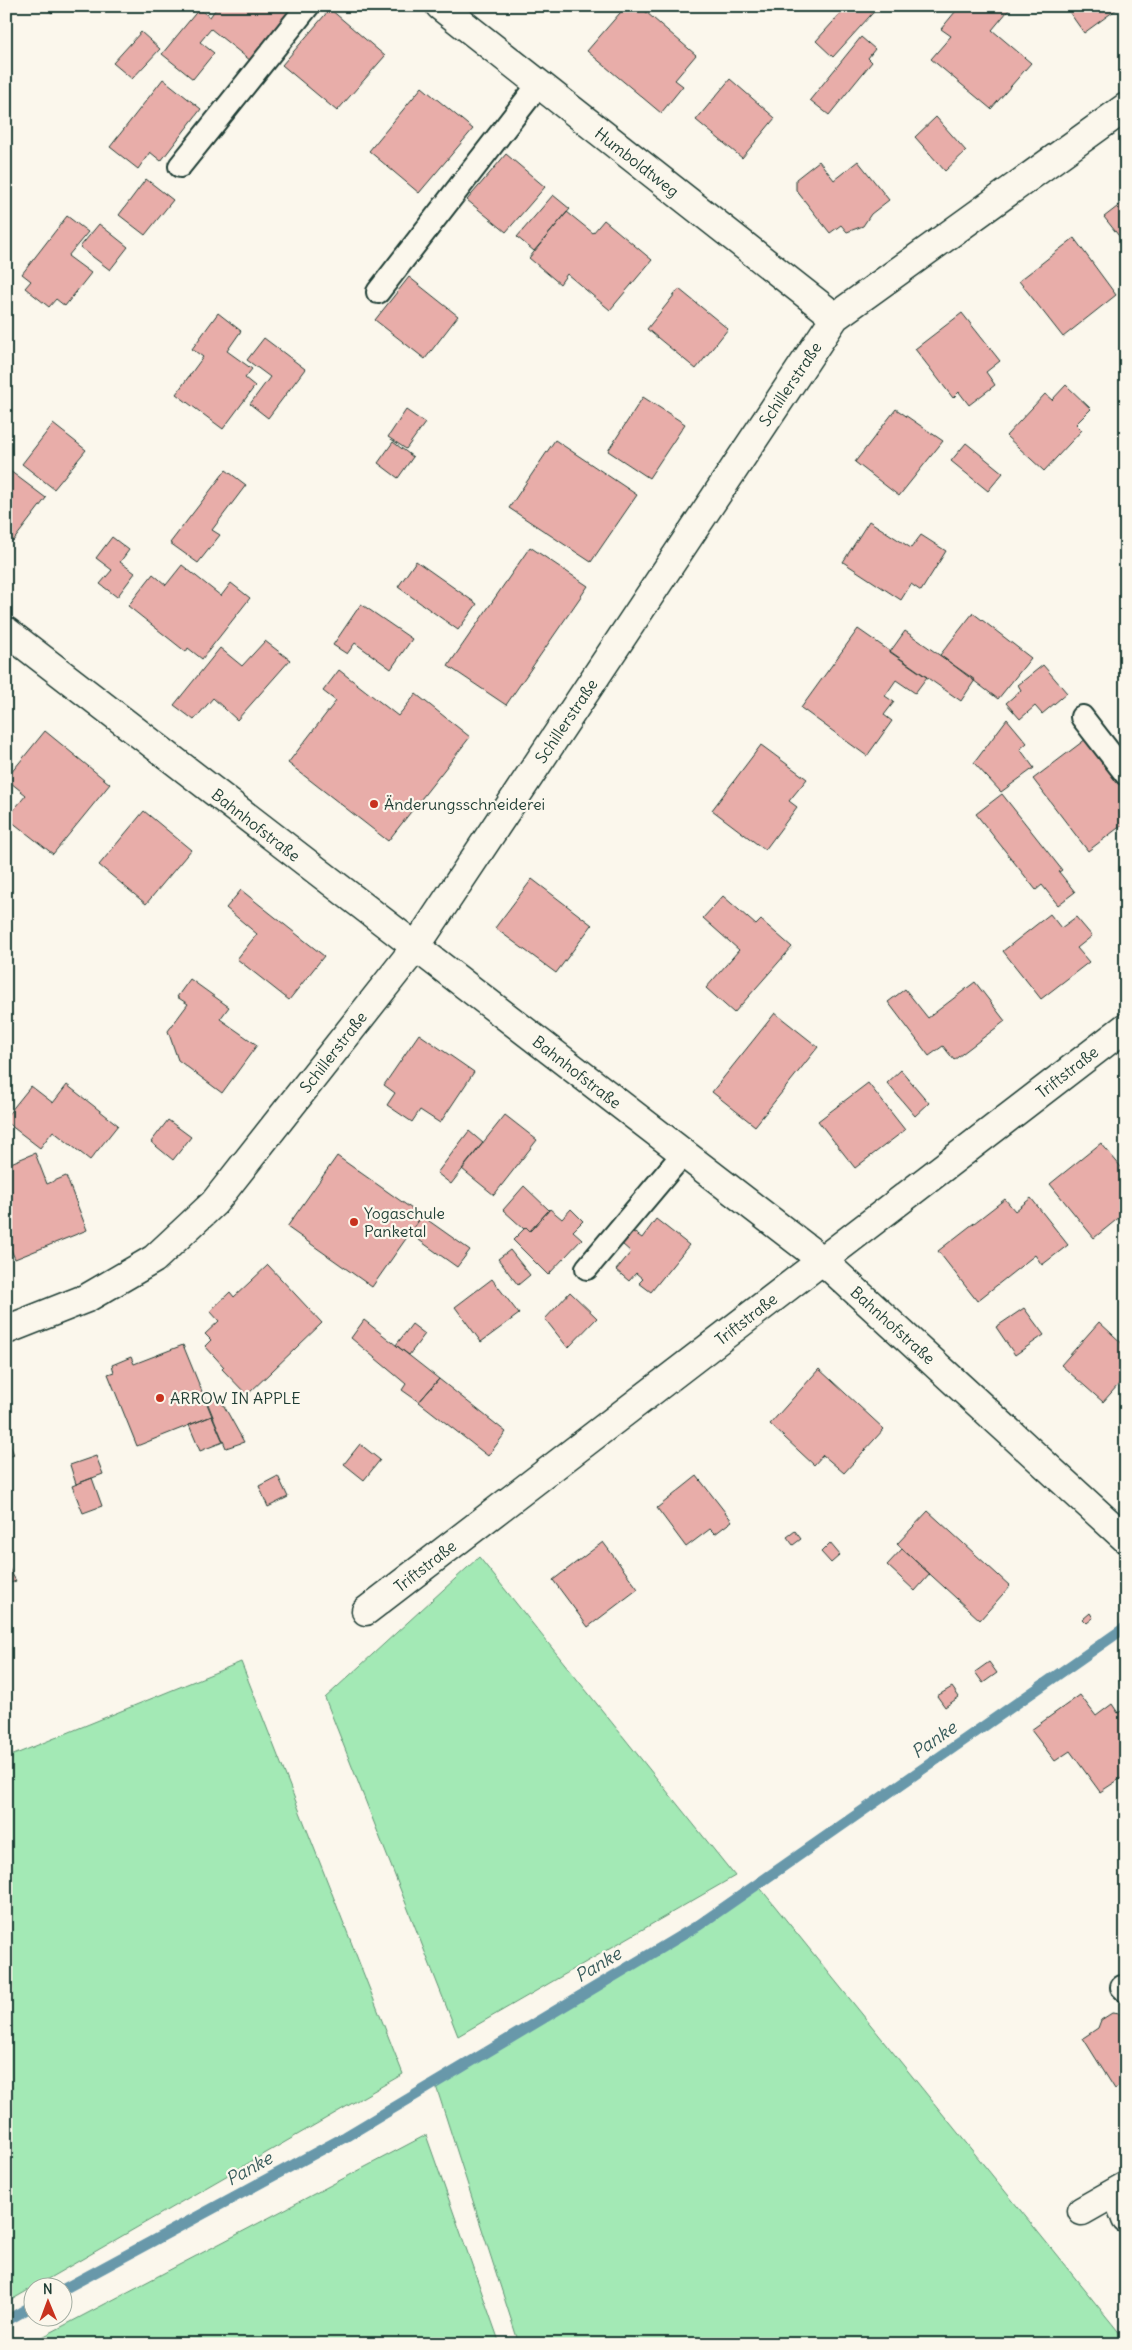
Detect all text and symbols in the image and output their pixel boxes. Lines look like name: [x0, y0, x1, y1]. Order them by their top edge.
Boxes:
street label: Humboldtweg: [591, 123, 683, 201]
street label: Schillerstraße: [754, 338, 826, 430]
street label: Schillerstraße: [530, 675, 602, 767]
street label: Bahnhofstraße: [208, 784, 304, 866]
place label: Änderungsschneiderei: [384, 794, 545, 814]
marker: Änderungsschneiderei: [368, 798, 380, 810]
street label: Schillerstraße: [295, 1007, 371, 1097]
street label: Bahnhofstraße: [529, 1031, 625, 1113]
street label: Triftstraße: [1032, 1041, 1102, 1103]
place label: Yogaschule Panketal: [364, 1203, 445, 1241]
marker: Yogaschule Panketal: [348, 1216, 360, 1228]
street label: Bahnhofstraße: [847, 1282, 939, 1368]
street label: Triftstraße: [711, 1288, 781, 1350]
place label: ARROW IN APPLE: [170, 1388, 301, 1408]
marker: ARROW IN APPLE: [154, 1392, 166, 1404]
street label: Triftstraße: [390, 1535, 460, 1597]
water label: Panke: [907, 1715, 962, 1763]
water label: Panke: [570, 1941, 626, 1987]
water label: Panke: [221, 2146, 277, 2191]
north arrow: [22, 2278, 72, 2328]
text: N: [43, 2280, 53, 2298]

